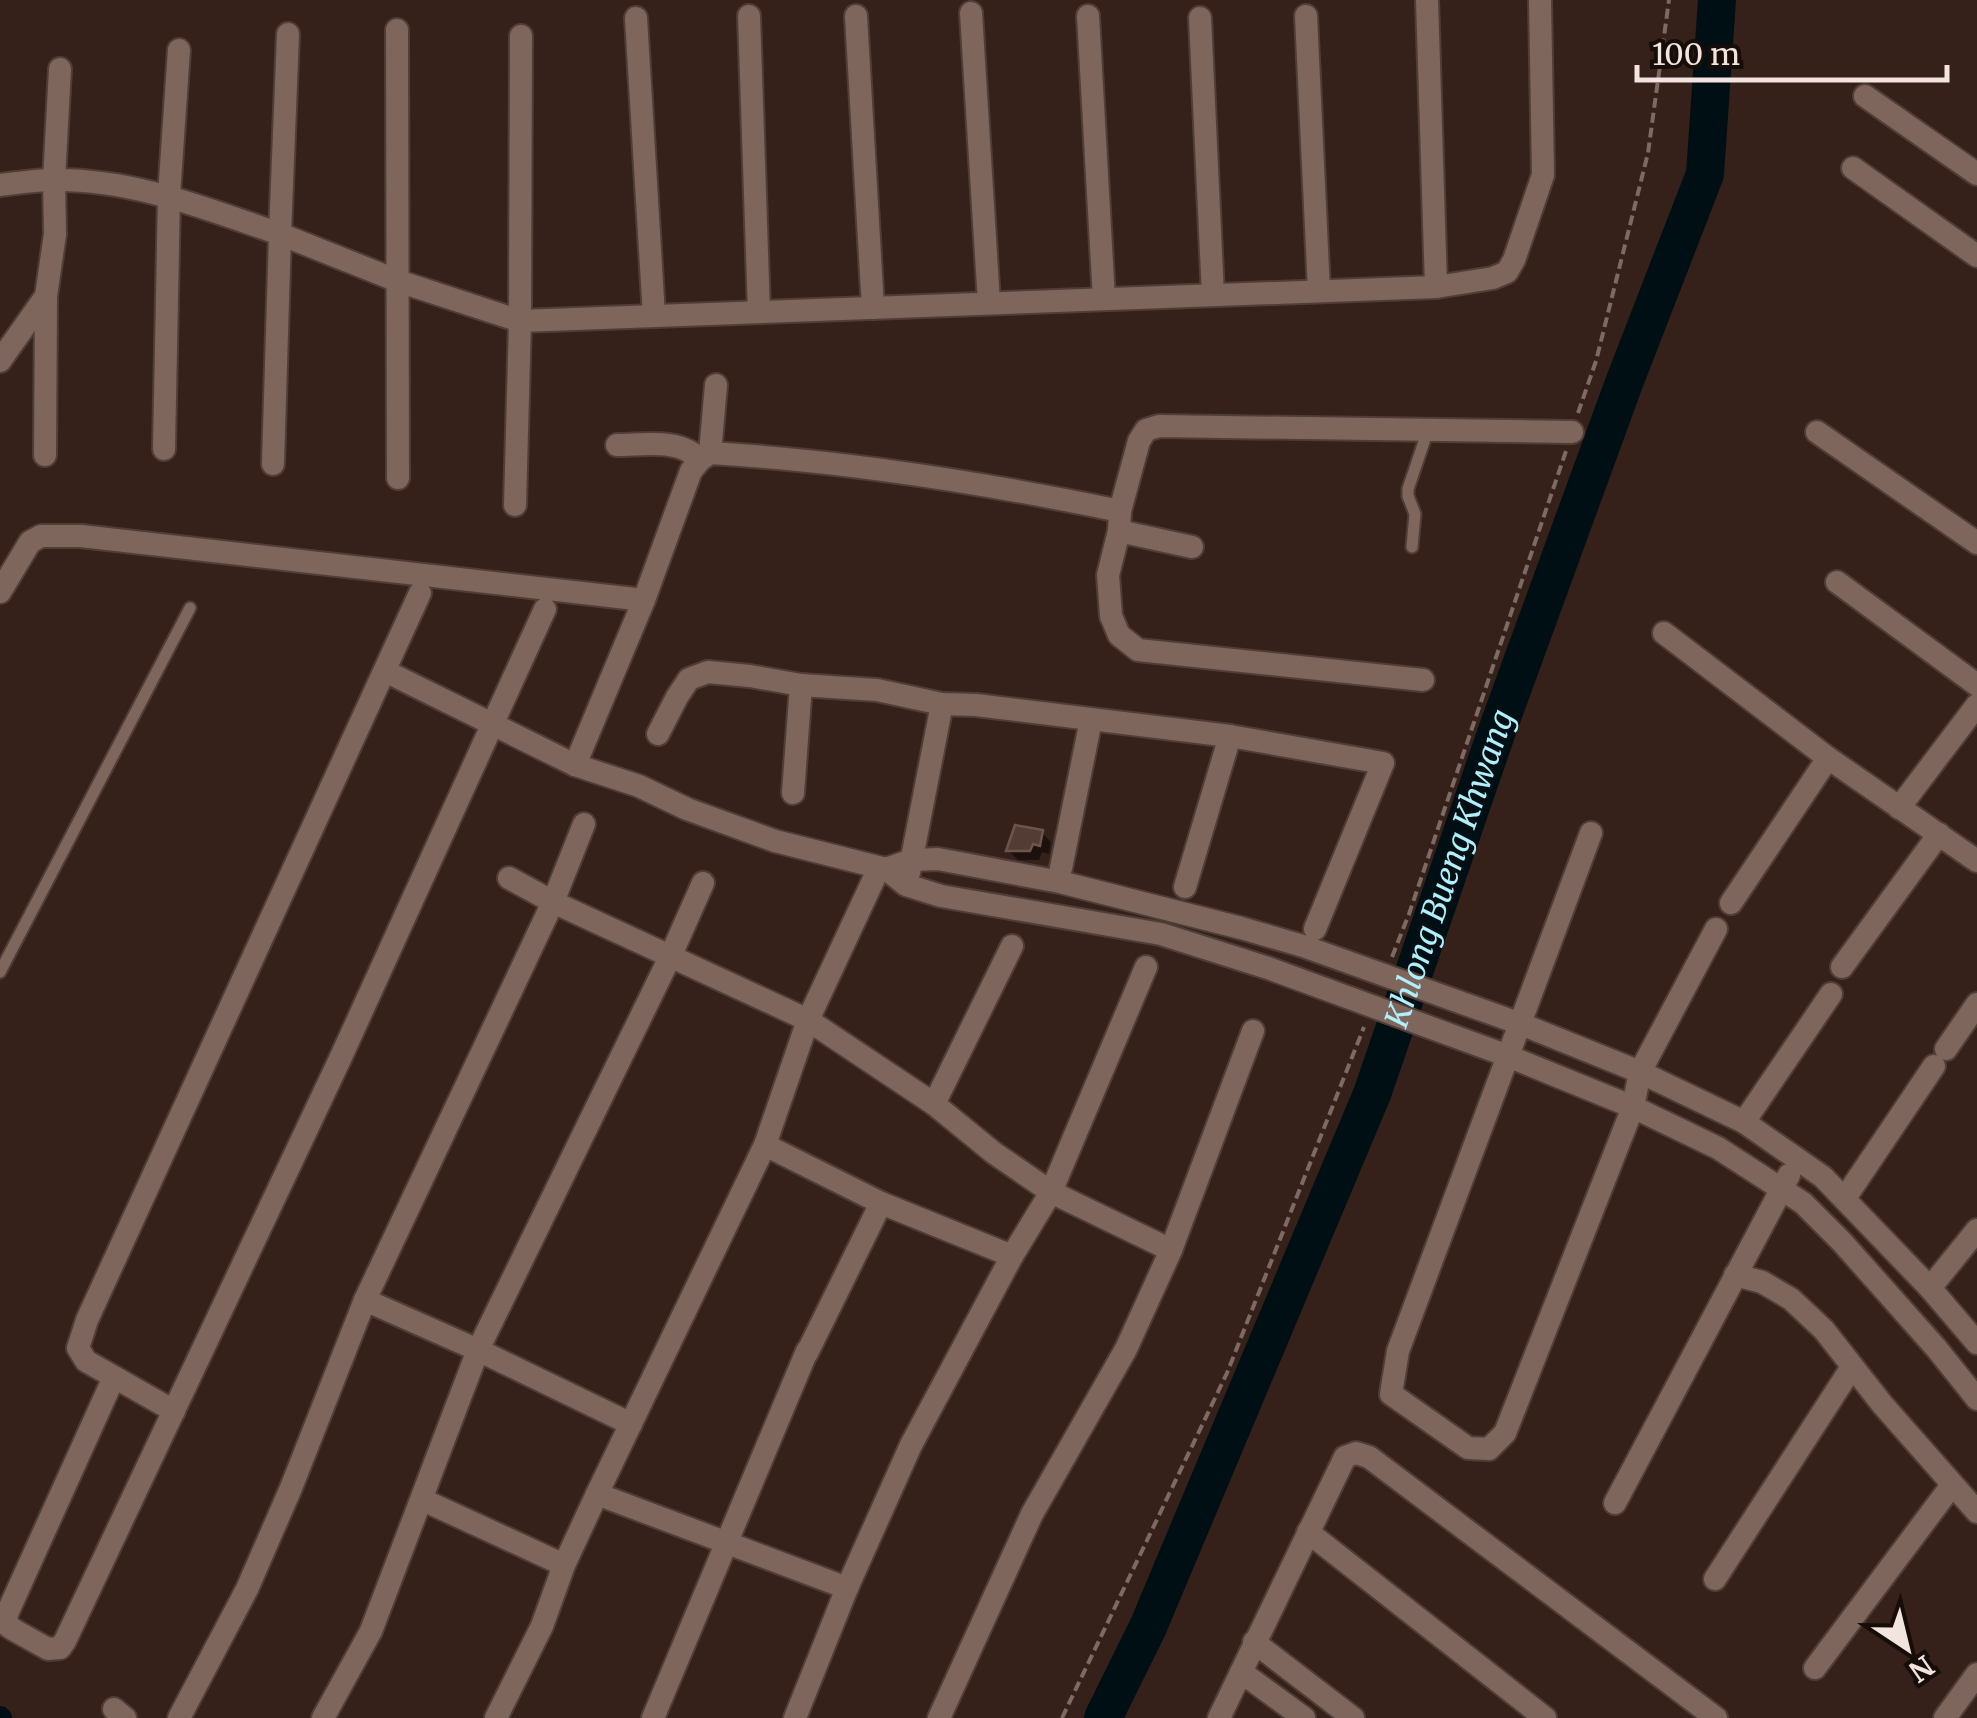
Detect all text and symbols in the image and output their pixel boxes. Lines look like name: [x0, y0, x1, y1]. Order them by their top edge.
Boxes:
scale bar: [1637, 20, 1947, 82]
text: 100 m: [1652, 35, 1740, 73]
water label: Khlong Bueng Khwang: [1376, 704, 1523, 1034]
north arrow: [1857, 1598, 1957, 1698]
text: N: [1902, 1647, 1941, 1690]

